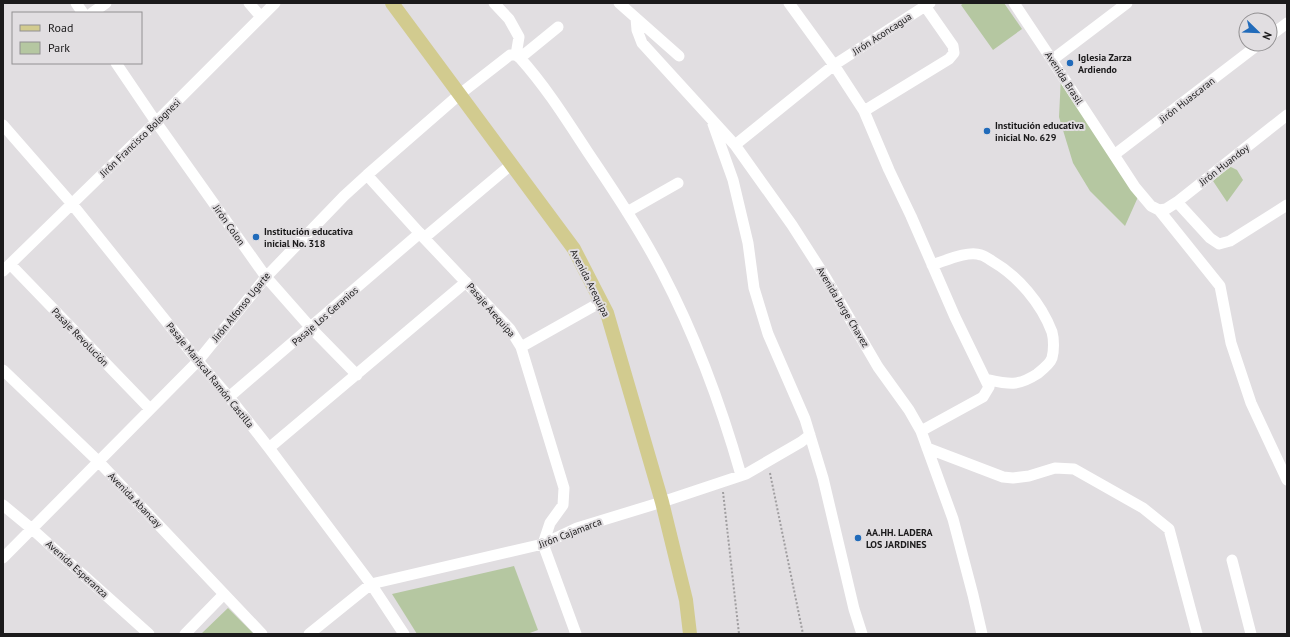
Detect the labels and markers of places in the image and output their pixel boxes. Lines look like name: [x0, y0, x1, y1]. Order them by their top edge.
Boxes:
place label: Iglesia Zarza Ardiendo: [1078, 51, 1132, 76]
marker: Iglesia Zarza Ardiendo: [1065, 58, 1075, 68]
place label: Institución educativa inicial No. 629: [995, 119, 1084, 144]
marker: Institución educativa inicial No. 629: [982, 126, 992, 136]
place label: Institución educativa inicial No. 318: [264, 225, 353, 250]
marker: Institución educativa inicial No. 318: [251, 232, 261, 242]
place label: AA.HH. LADERA LOS JARDINES: [866, 526, 934, 551]
marker: AA.HH. LADERA LOS JARDINES: [853, 533, 863, 543]

